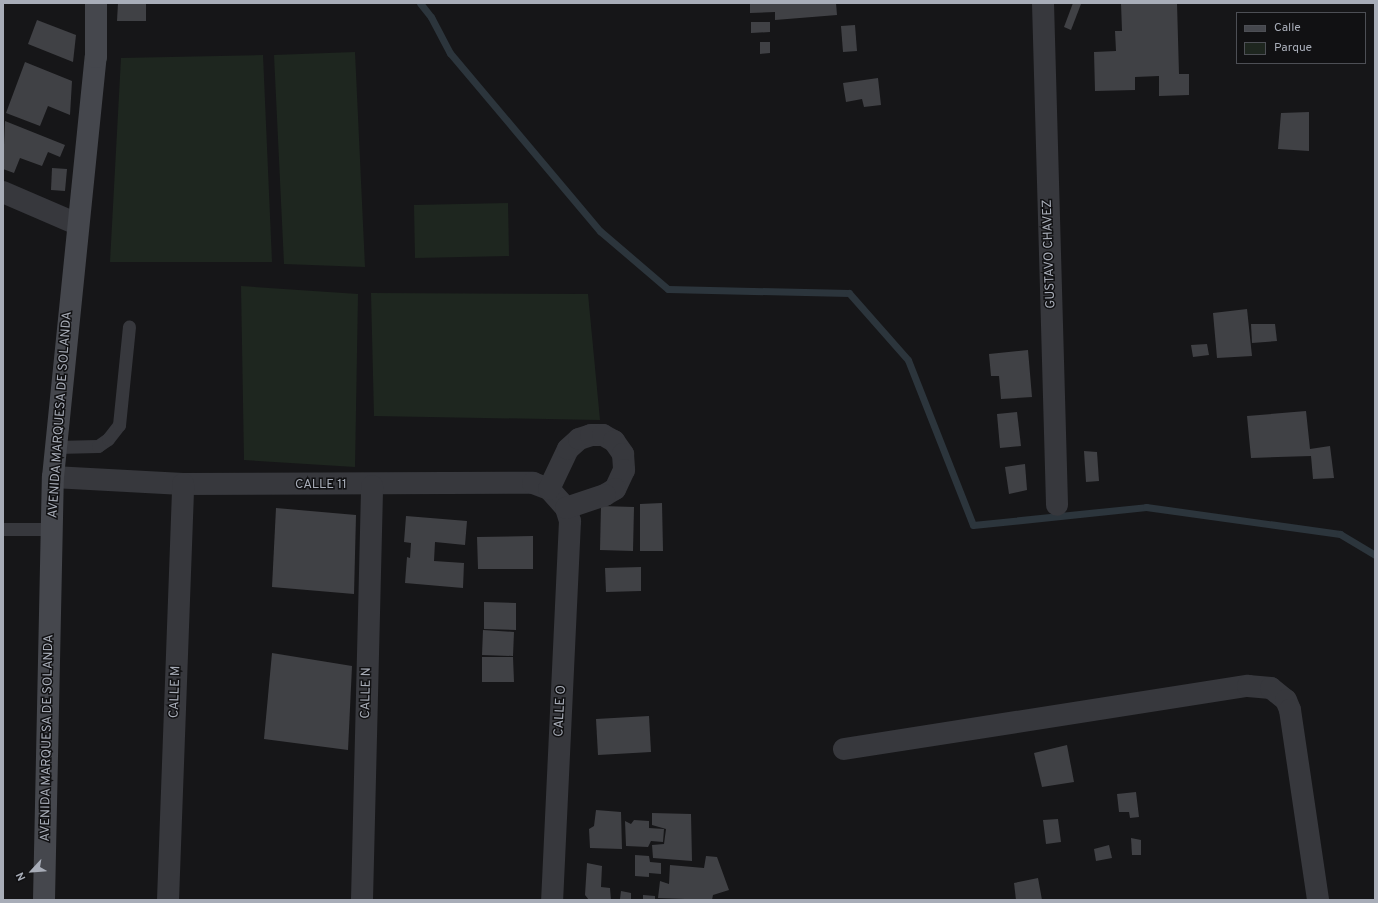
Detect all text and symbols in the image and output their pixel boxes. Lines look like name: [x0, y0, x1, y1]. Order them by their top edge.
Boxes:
legend: [1236, 12, 1366, 64]
text: Calle: [1274, 20, 1301, 36]
text: Parque: [1274, 40, 1312, 56]
street label: GUSTAVO CHAVEZ: [1040, 199, 1060, 309]
street label: AVENIDA MARQUESA DE SOLANDA: [46, 311, 76, 519]
street label: CALLE 11: [295, 477, 347, 493]
street label: AVENIDA MARQUESA DE SOLANDA: [38, 634, 58, 842]
street label: CALLE M: [167, 665, 185, 719]
street label: CALLE N: [359, 667, 375, 719]
street label: CALLE O: [552, 685, 570, 737]
north arrow: [12, 851, 52, 891]
text: N: [13, 870, 29, 883]

